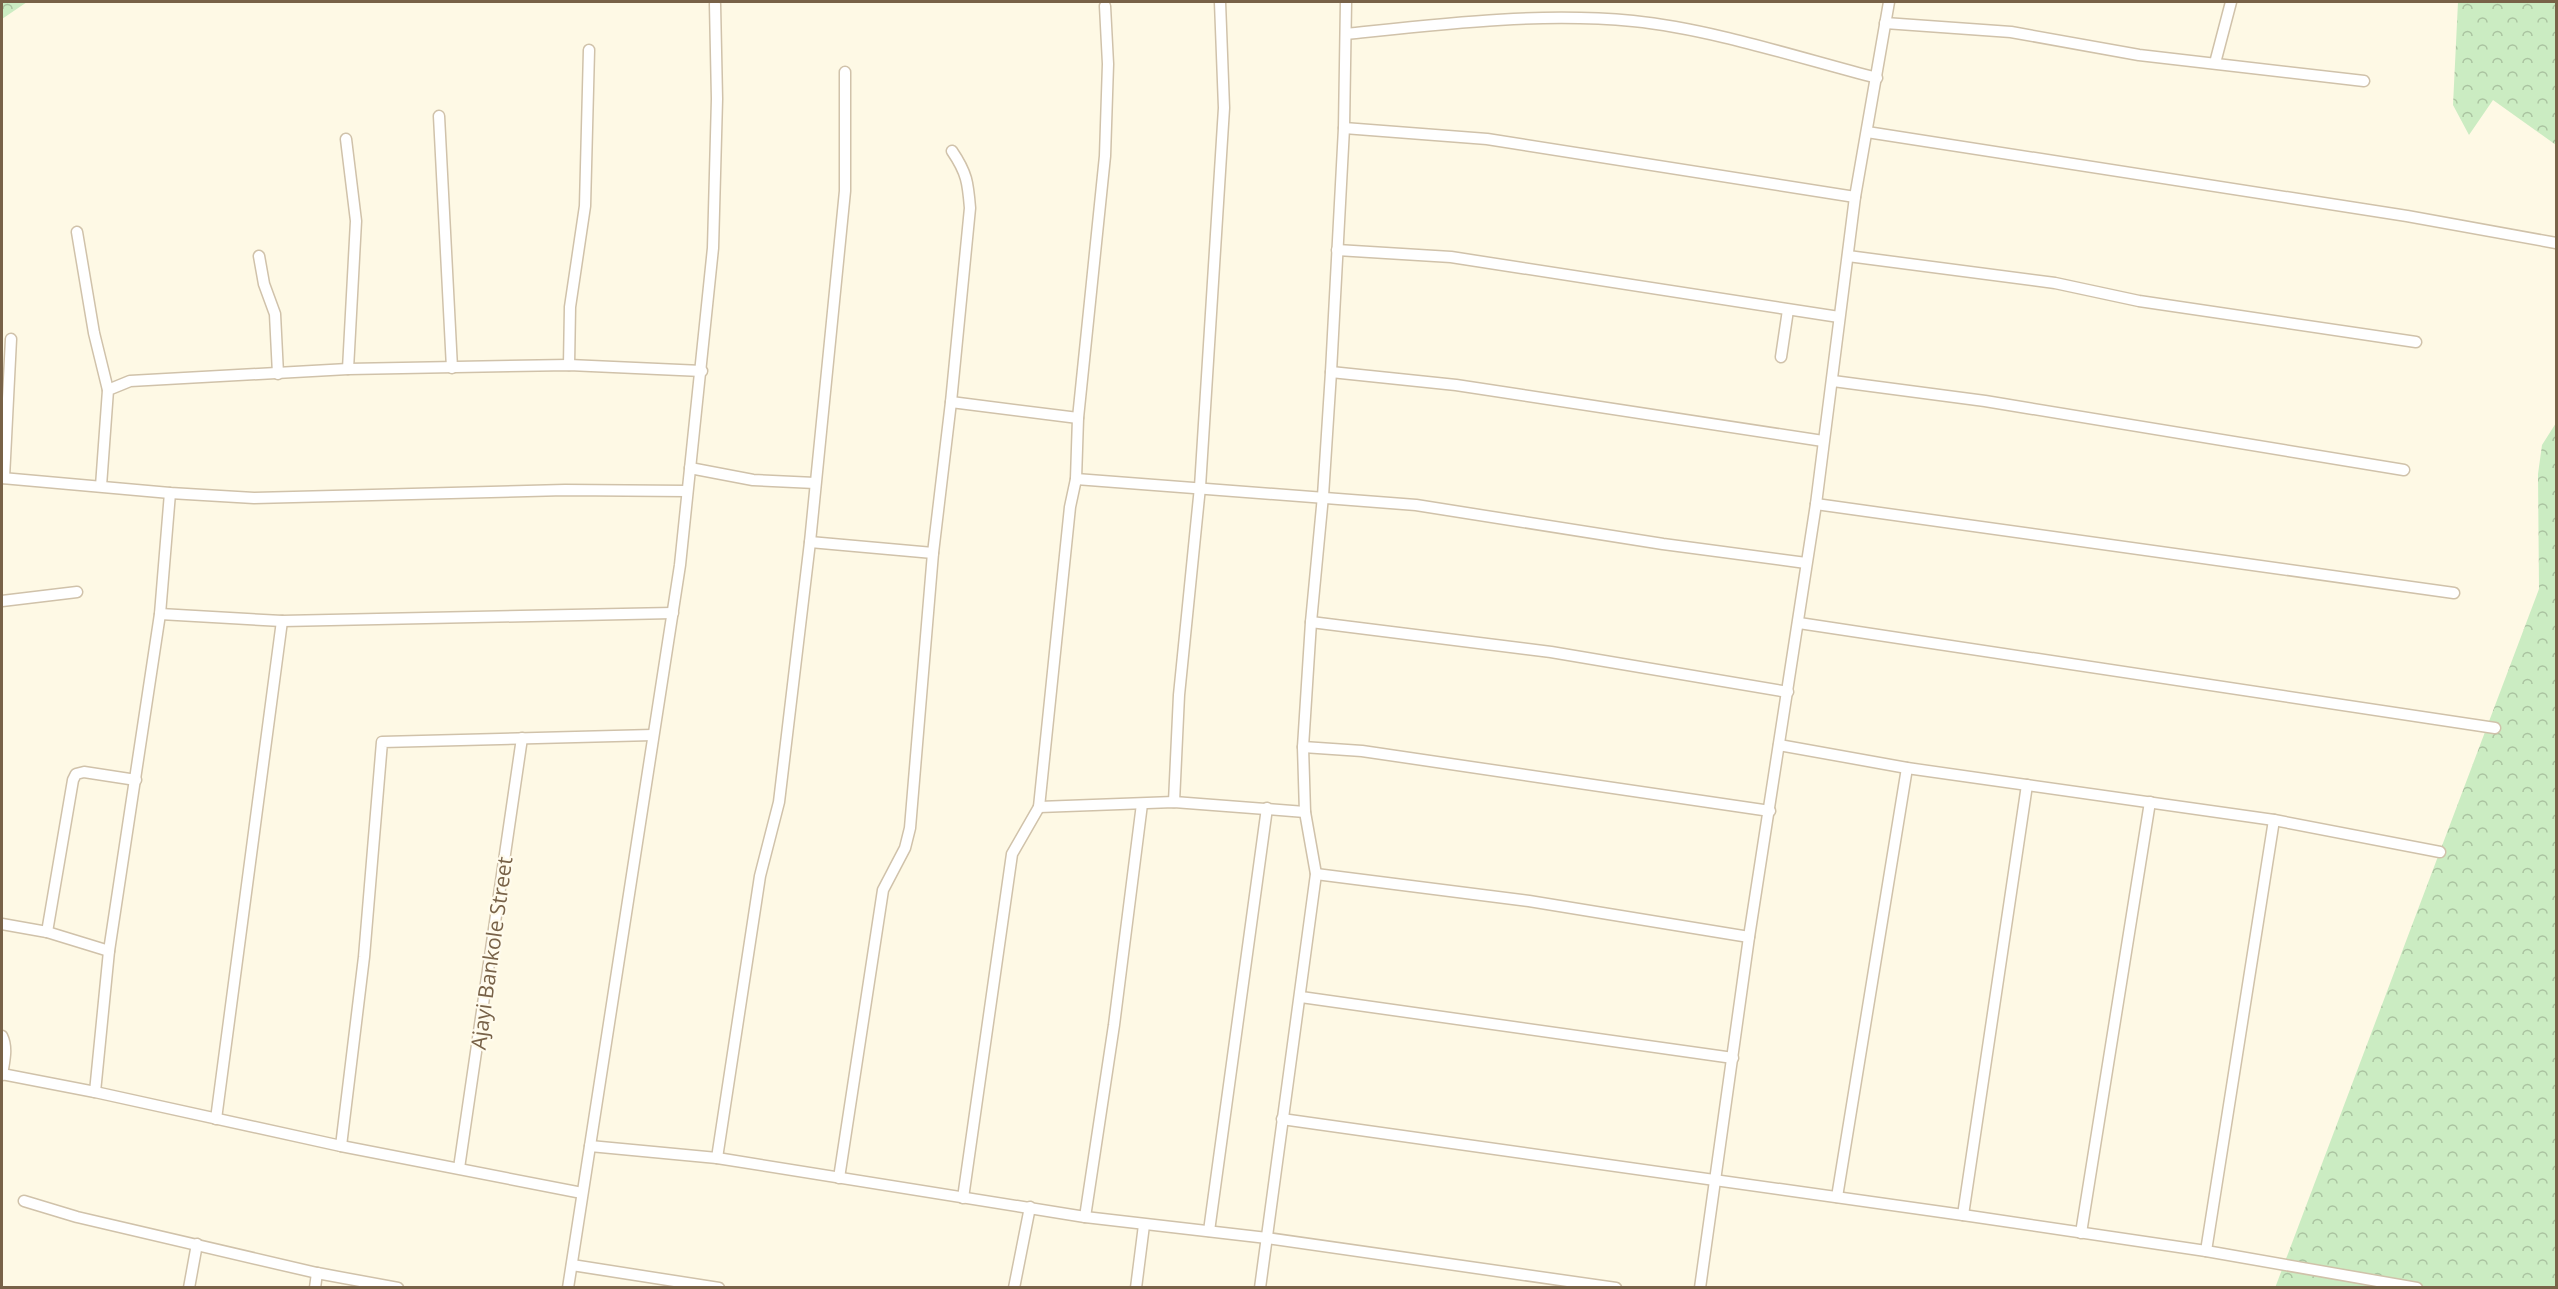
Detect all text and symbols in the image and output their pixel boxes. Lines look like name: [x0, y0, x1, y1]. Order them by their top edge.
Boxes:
street label: Ajayi Bankole Street: [464, 855, 518, 1051]

